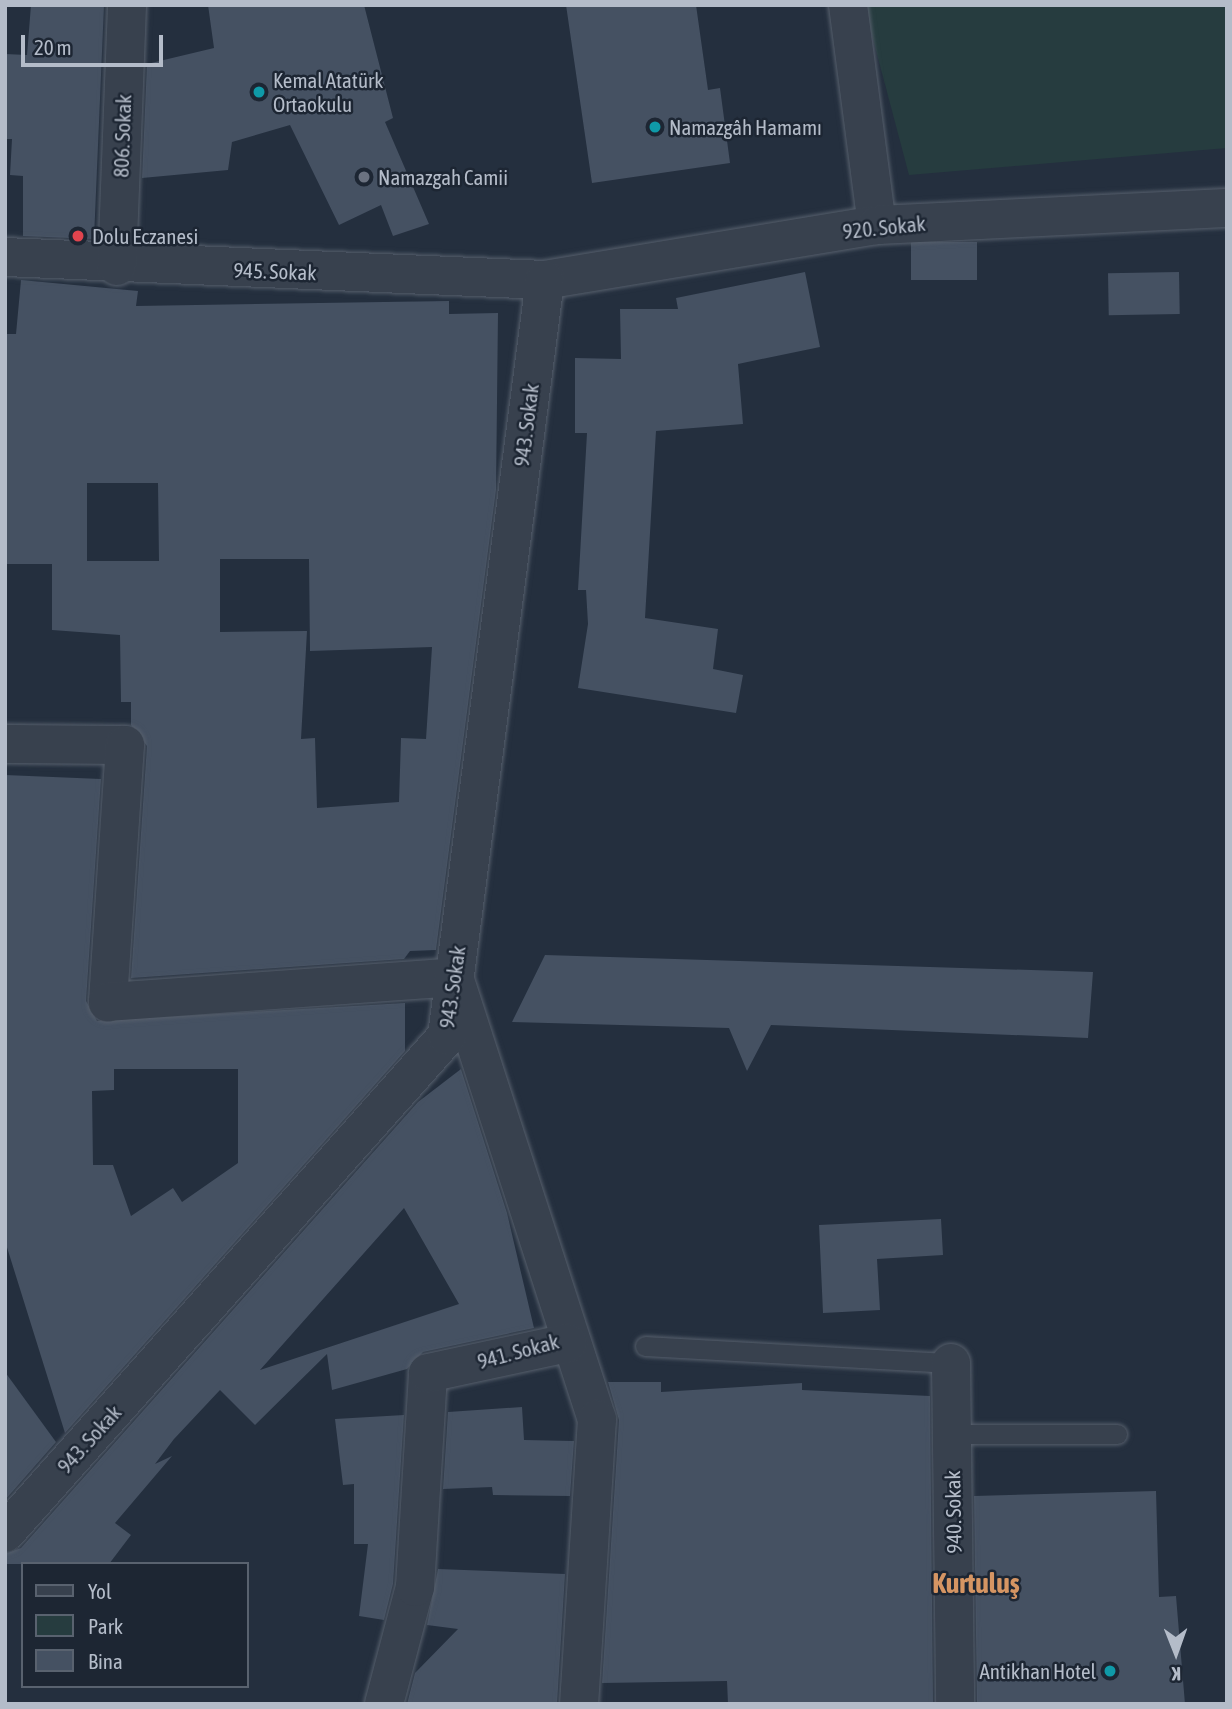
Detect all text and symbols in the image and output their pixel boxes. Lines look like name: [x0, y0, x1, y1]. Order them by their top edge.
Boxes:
scale bar: [24, 21, 166, 65]
text: 20 m: [34, 35, 72, 59]
place label: Kemal Atatürk Ortaokulu: [273, 67, 383, 117]
marker: Kemal Atatürk Ortaokulu: [251, 84, 267, 100]
street label: 806. Sokak: [108, 94, 136, 178]
place label: Namazgâh Hamamı: [669, 114, 822, 140]
marker: Namazgâh Hamamı: [647, 119, 663, 135]
place label: Namazgah Camii: [378, 164, 508, 190]
marker: Namazgah Camii: [356, 169, 372, 185]
street label: 920. Sokak: [841, 210, 927, 244]
place label: Dolu Eczanesi: [92, 223, 198, 249]
marker: Dolu Eczanesi: [70, 228, 86, 244]
street label: 945. Sokak: [233, 257, 317, 285]
street label: 943. Sokak: [508, 382, 544, 468]
street label: 943. Sokak: [434, 944, 470, 1030]
street label: 941. Sokak: [475, 1328, 561, 1374]
street label: 943. Sokak: [52, 1400, 126, 1478]
street label: 940. Sokak: [940, 1470, 966, 1554]
legend: [21, 1562, 248, 1688]
district label: Kurtuluş: [932, 1566, 1020, 1600]
text: Yol: [88, 1579, 112, 1603]
text: Park: [88, 1614, 123, 1638]
north arrow: [1141, 1618, 1211, 1688]
text: Bina: [88, 1649, 123, 1673]
place label: Antikhan Hotel: [979, 1658, 1096, 1684]
marker: Antikhan Hotel: [1102, 1663, 1118, 1679]
text: K: [1172, 1663, 1181, 1685]

